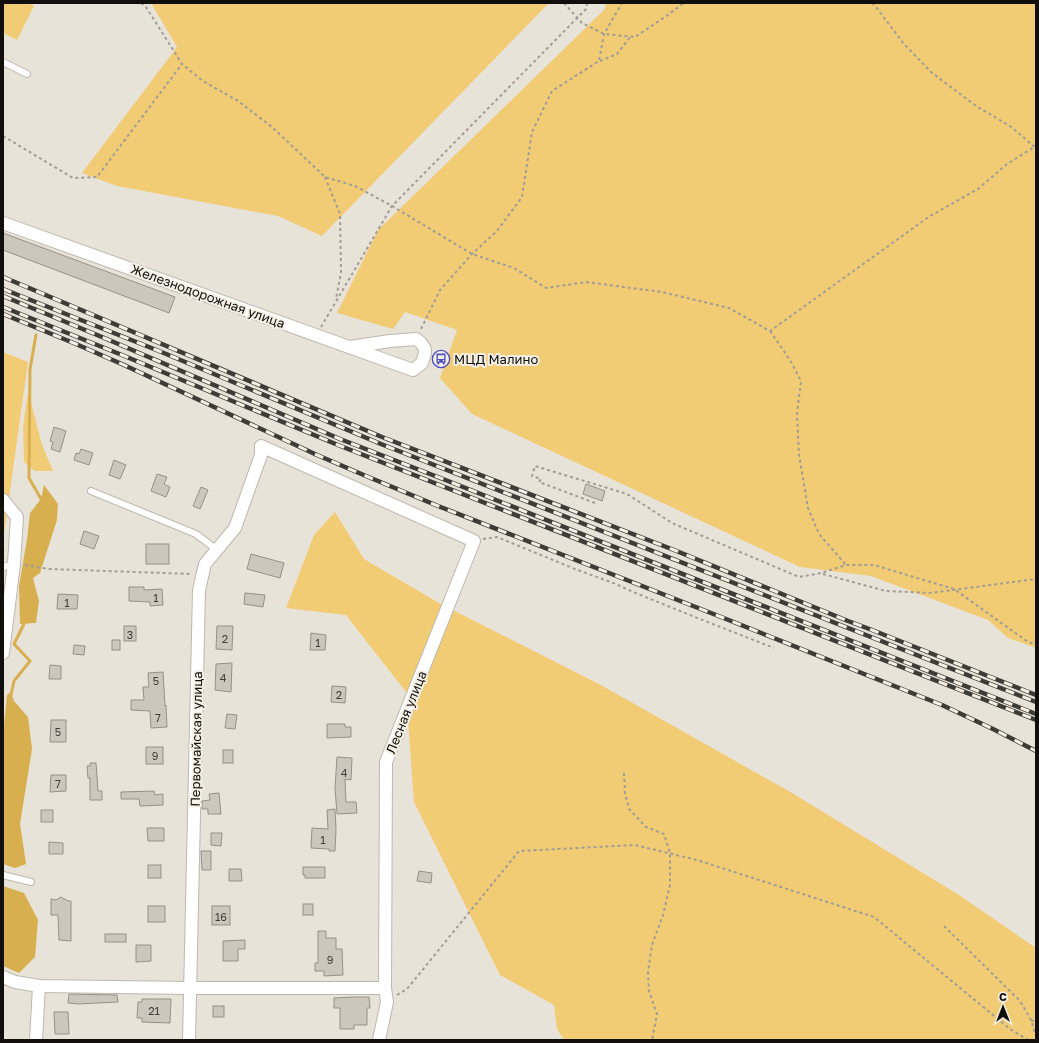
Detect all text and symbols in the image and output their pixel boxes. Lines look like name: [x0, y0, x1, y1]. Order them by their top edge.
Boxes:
street label: Железнодорожная улица: [129, 261, 287, 331]
bus stop icon: МЦД Малино: [431, 349, 451, 369]
place label: МЦД Малино: [454, 351, 538, 367]
house number: 1: [153, 591, 159, 604]
house number: 1: [64, 596, 70, 609]
house number: 3: [127, 628, 133, 641]
house number: 2: [222, 632, 228, 645]
house number: 1: [315, 636, 321, 649]
street label: Лесная улица: [382, 668, 430, 756]
street label: Первомайская улица: [187, 671, 205, 807]
house number: 4: [220, 671, 227, 684]
house number: 5: [153, 674, 159, 687]
house number: 2: [336, 688, 342, 701]
house number: 7: [155, 711, 161, 724]
house number: 5: [55, 725, 61, 738]
house number: 9: [152, 749, 158, 762]
house number: 4: [341, 766, 348, 779]
house number: 7: [55, 777, 61, 790]
house number: 1: [320, 833, 326, 846]
house number: 16: [215, 910, 227, 923]
house number: 9: [327, 953, 333, 966]
north arrow: [983, 987, 1023, 1027]
text: С: [999, 990, 1007, 1003]
house number: 21: [148, 1004, 160, 1017]

